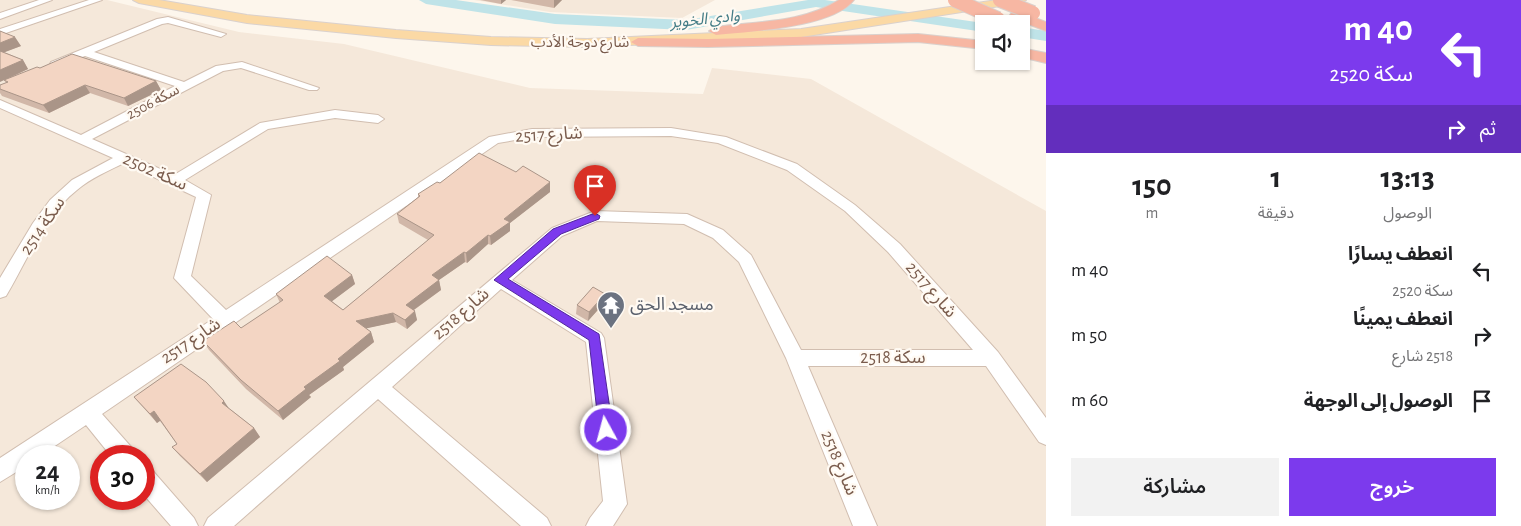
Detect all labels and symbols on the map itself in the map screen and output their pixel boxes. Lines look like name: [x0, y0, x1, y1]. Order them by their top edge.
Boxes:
water label: وادي الخوير: [667, 7, 741, 36]
street label: شارع دوحة الأدب: [531, 34, 629, 54]
street label: سكة 2506: [124, 82, 182, 122]
street label: 2517 شارع: [515, 124, 583, 150]
street label: 2502 سكة: [120, 150, 190, 194]
pin: [574, 165, 616, 216]
street label: سكة 2514: [17, 194, 69, 258]
street label: 2517 شارع: [899, 259, 960, 324]
street label: 2518 شارع: [429, 285, 495, 346]
temple icon: مسجد الحق: [596, 290, 626, 329]
place label: مسجد الحق: [630, 296, 714, 315]
street label: 2517 شارع: [158, 315, 226, 371]
street label: سكة 2518: [860, 349, 926, 367]
position arrow: [579, 403, 631, 455]
street label: 2518 شارع: [814, 428, 861, 500]
speed limit sign: 30: [90, 445, 155, 510]

